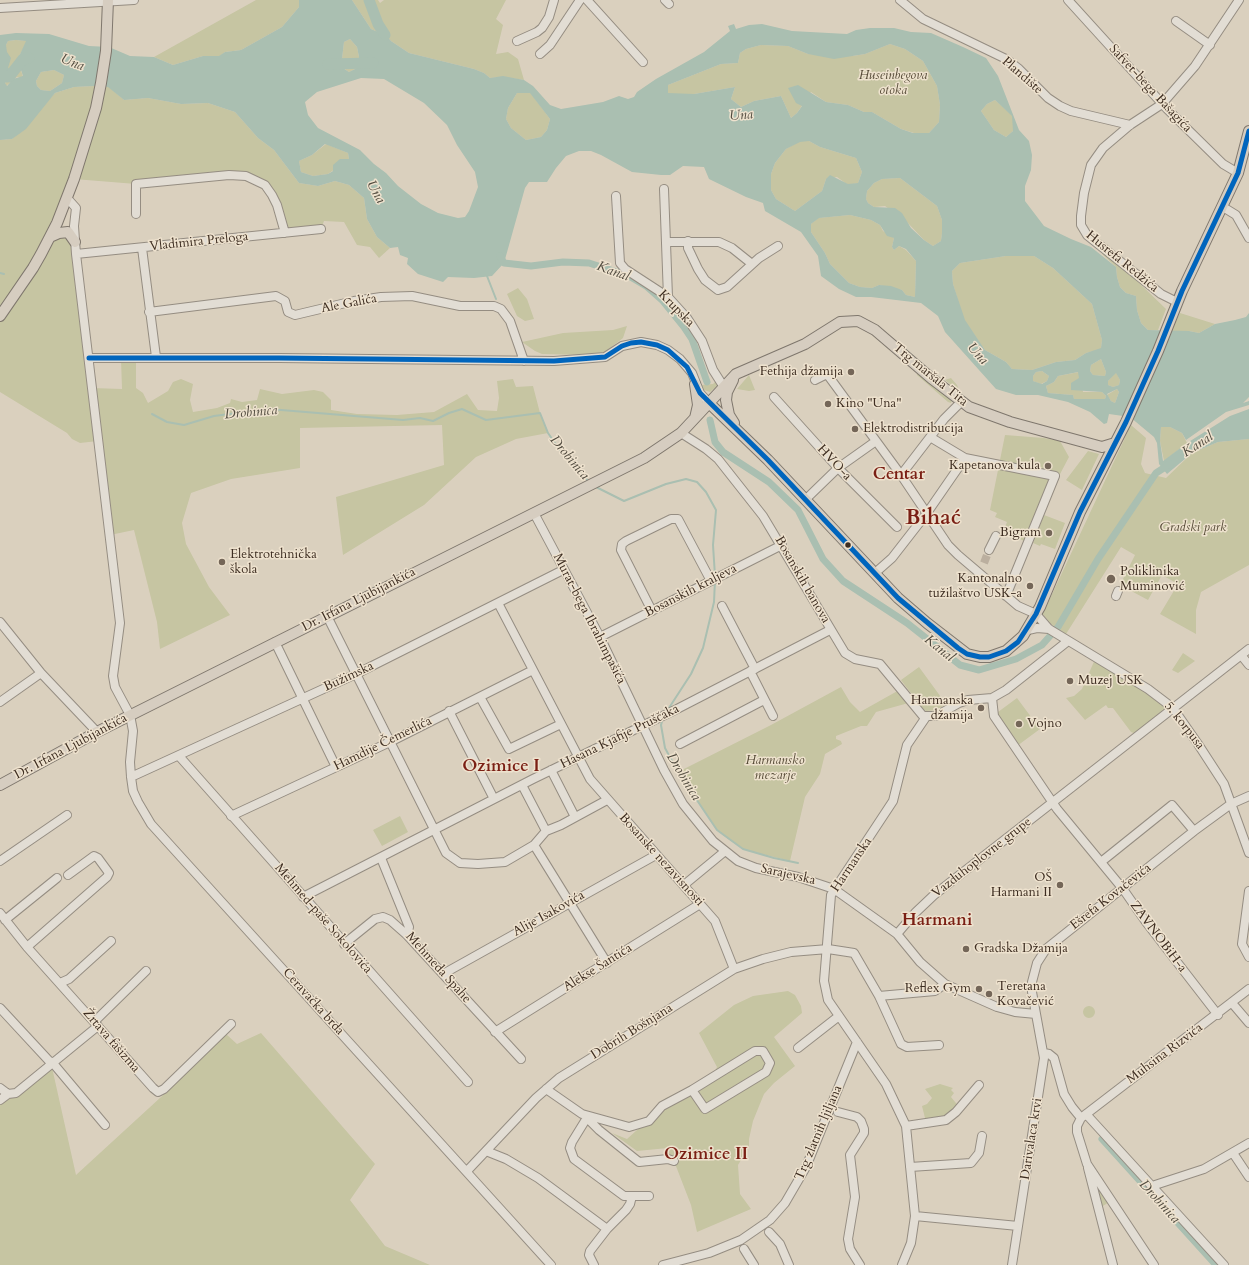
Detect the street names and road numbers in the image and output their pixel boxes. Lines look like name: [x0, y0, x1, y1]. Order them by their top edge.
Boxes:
street label: Safvet-bega Bašagića: [1105, 42, 1195, 136]
street label: Plandište: [998, 54, 1046, 98]
street label: Husrefa Redžića: [1083, 228, 1161, 296]
street label: Vladimira Preloga: [149, 229, 249, 255]
street label: Krupska: [655, 287, 697, 331]
street label: Ale Galića: [320, 291, 378, 317]
street label: Trg maršala Tita: [889, 340, 971, 410]
street label: HVO-a: [814, 442, 854, 484]
street label: Bosanskih banova: [771, 534, 833, 626]
street label: Murat-bega Ibrahimpašića: [549, 551, 629, 687]
street label: Bosanskih kraljeva: [642, 561, 740, 621]
street label: Dr. Irfana Ljubijankića: [300, 565, 418, 635]
street label: Bužimska: [322, 659, 376, 695]
street label: 5. korpusa: [1161, 699, 1207, 753]
street label: Hasana Kjafije Pruščaka: [558, 701, 682, 773]
street label: Dr. Irfana Ljubijankića: [12, 711, 130, 783]
street label: Hamdije Čemerlića: [331, 714, 435, 774]
street label: Bosanske nezavisnosti: [615, 810, 707, 910]
street label: Vazduhoplovne grupe: [929, 814, 1035, 902]
street label: Harmanska: [828, 835, 876, 895]
street label: Mehmed-paše Sokolovića: [271, 861, 375, 977]
street label: Sarajevska: [759, 861, 817, 889]
street label: Ešrefa Kovačevića: [1067, 861, 1155, 933]
street label: Alije Isakovića: [510, 888, 588, 940]
street label: ZAVNOBiH-a: [1126, 898, 1190, 976]
street label: Mehmeda Spahe: [402, 929, 474, 1007]
street label: Alekse Šantića: [561, 941, 635, 995]
street label: Ceravačka brda: [279, 965, 347, 1039]
street label: Dobrih Bošnjana: [588, 1001, 676, 1063]
street label: Žrtava fašizma: [79, 1006, 143, 1076]
street label: Muhsina Rizvića: [1124, 1020, 1206, 1088]
street label: Trg zlatnih ljiljana: [792, 1083, 846, 1183]
street label: Darivalaca krvi: [1018, 1097, 1046, 1181]

